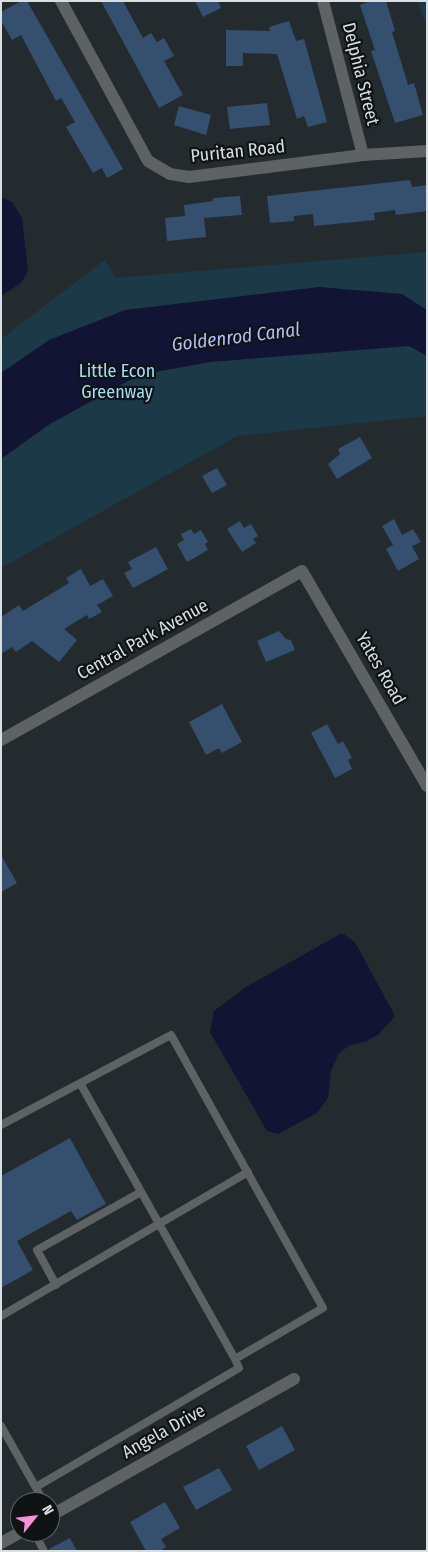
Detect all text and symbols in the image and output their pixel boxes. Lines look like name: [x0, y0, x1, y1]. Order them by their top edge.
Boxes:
street label: Delphia Street: [337, 20, 383, 128]
street label: Puritan Road: [190, 136, 286, 168]
water label: Goldenrod Canal: [171, 319, 301, 357]
park label: Little Econ Greenway: [79, 361, 155, 404]
street label: Central Park Avenue: [74, 595, 212, 685]
street label: Yates Road: [351, 629, 409, 709]
street label: Angela Drive: [119, 1400, 209, 1464]
north arrow: [10, 1492, 60, 1542]
text: N: [38, 1502, 57, 1518]

